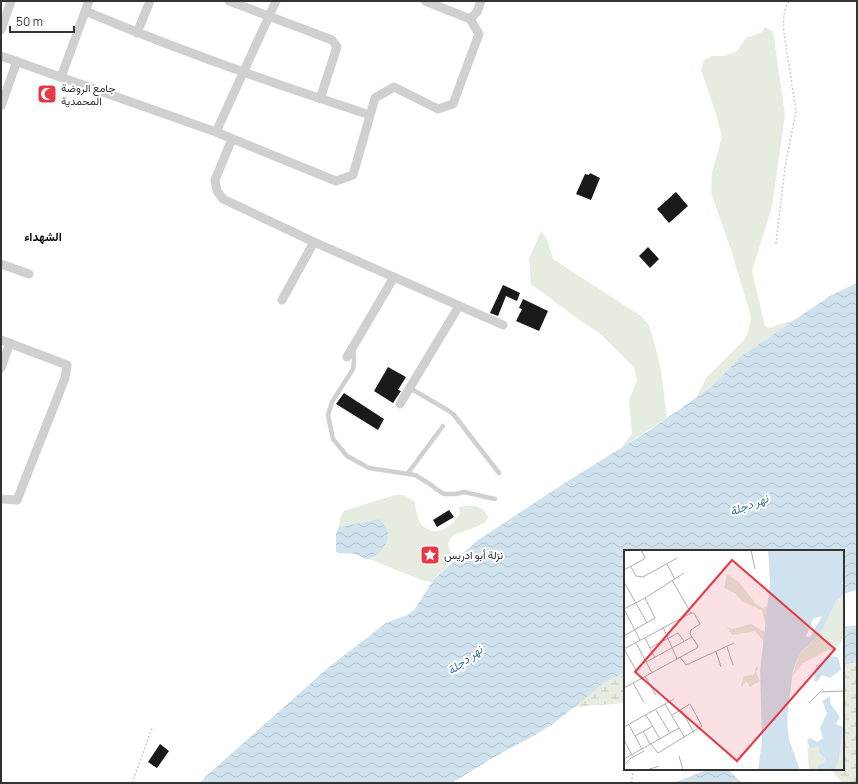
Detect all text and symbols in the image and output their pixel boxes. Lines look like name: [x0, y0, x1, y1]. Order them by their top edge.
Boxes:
scale bar: [10, 8, 74, 34]
text: 50 m: [16, 13, 43, 30]
place label: جامع الروضة المحمدية: [61, 80, 116, 108]
mosque icon: جامع الروضة المحمدية: [36, 83, 58, 105]
district label: الشهداء: [24, 228, 62, 245]
water label: نهر دجلة: [727, 489, 771, 520]
place icon: نزلة أبو ادريس: [419, 544, 441, 566]
place label: نزلة أبو ادريس: [444, 547, 503, 562]
inset map: [624, 550, 844, 770]
water label: نهر دجلة: [444, 640, 486, 679]

